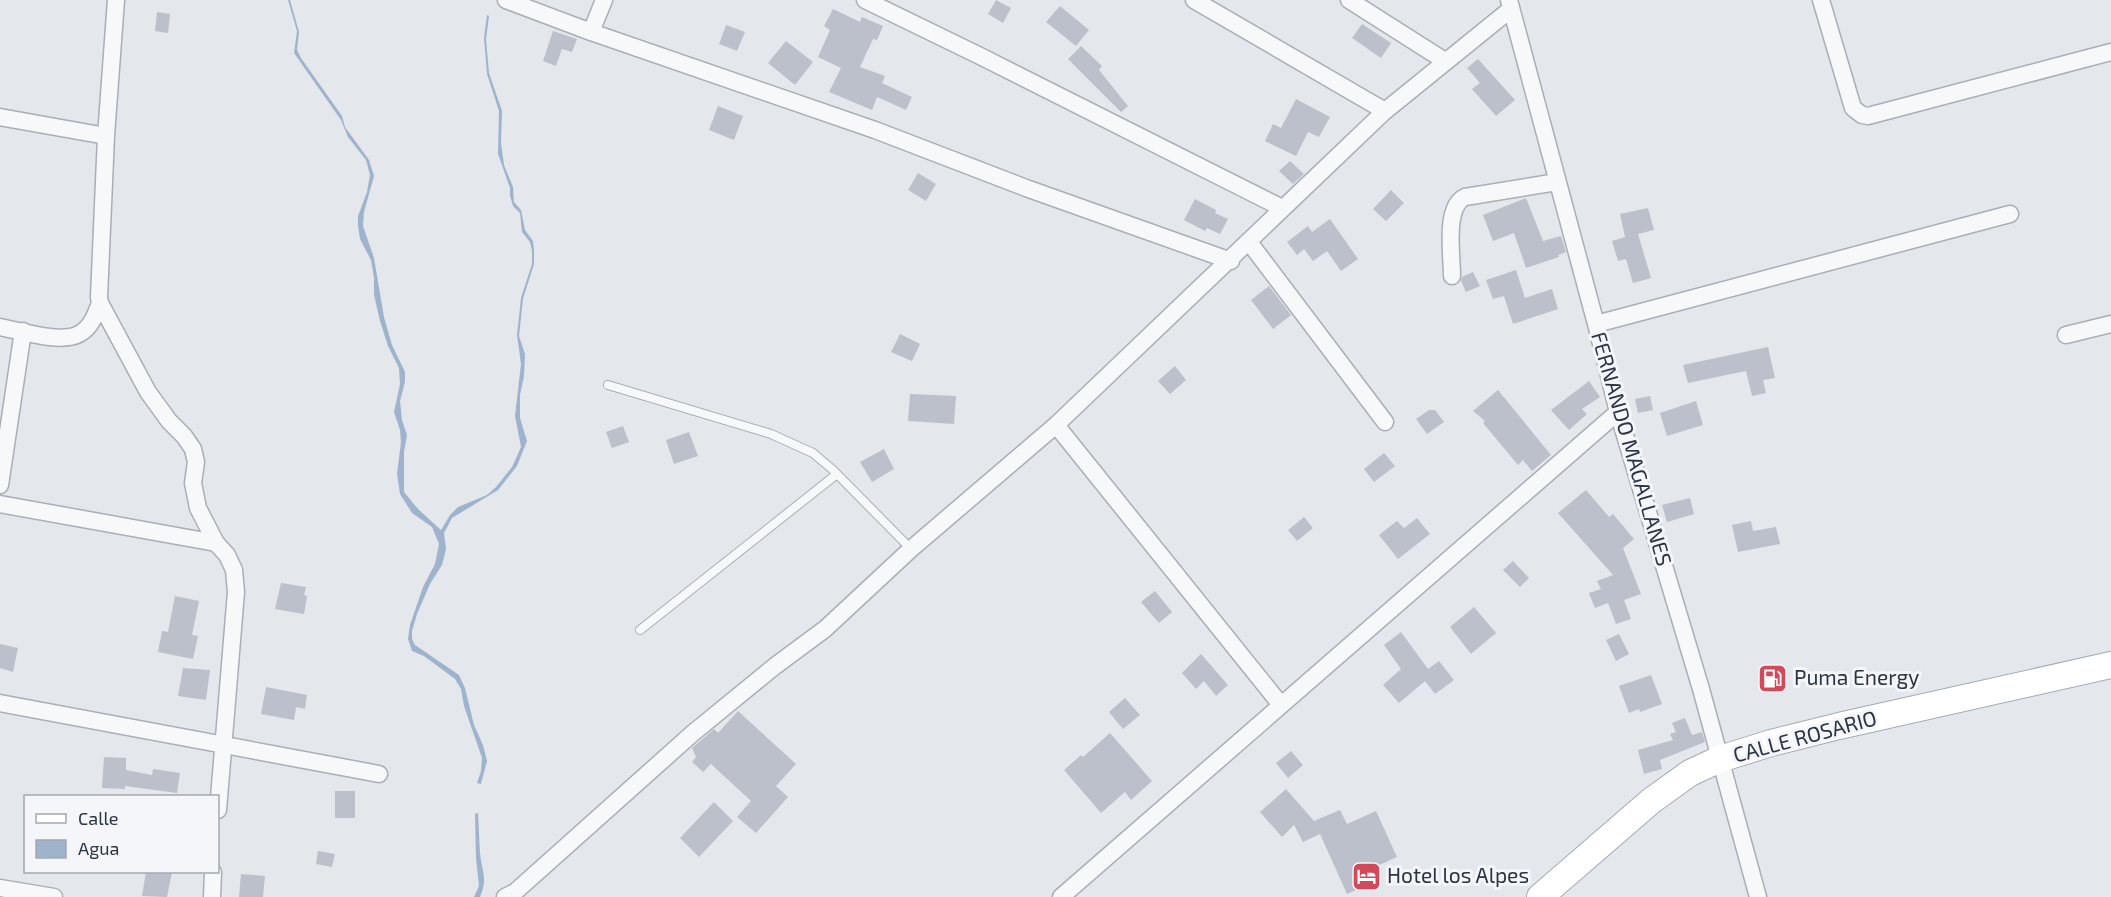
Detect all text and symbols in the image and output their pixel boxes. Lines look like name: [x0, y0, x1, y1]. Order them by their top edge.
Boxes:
street label: FERNANDO MAGALLANES: [1587, 329, 1678, 568]
fuel station icon: Puma Energy: [1757, 662, 1789, 694]
place label: Puma Energy: [1794, 664, 1919, 689]
street label: CALLE ROSARIO: [1730, 704, 1879, 767]
legend: [24, 795, 219, 873]
text: Calle: [78, 807, 119, 829]
text: Agua: [78, 837, 119, 859]
hotel icon: Hotel los Alpes: [1350, 860, 1382, 892]
place label: Hotel los Alpes: [1387, 862, 1529, 887]

